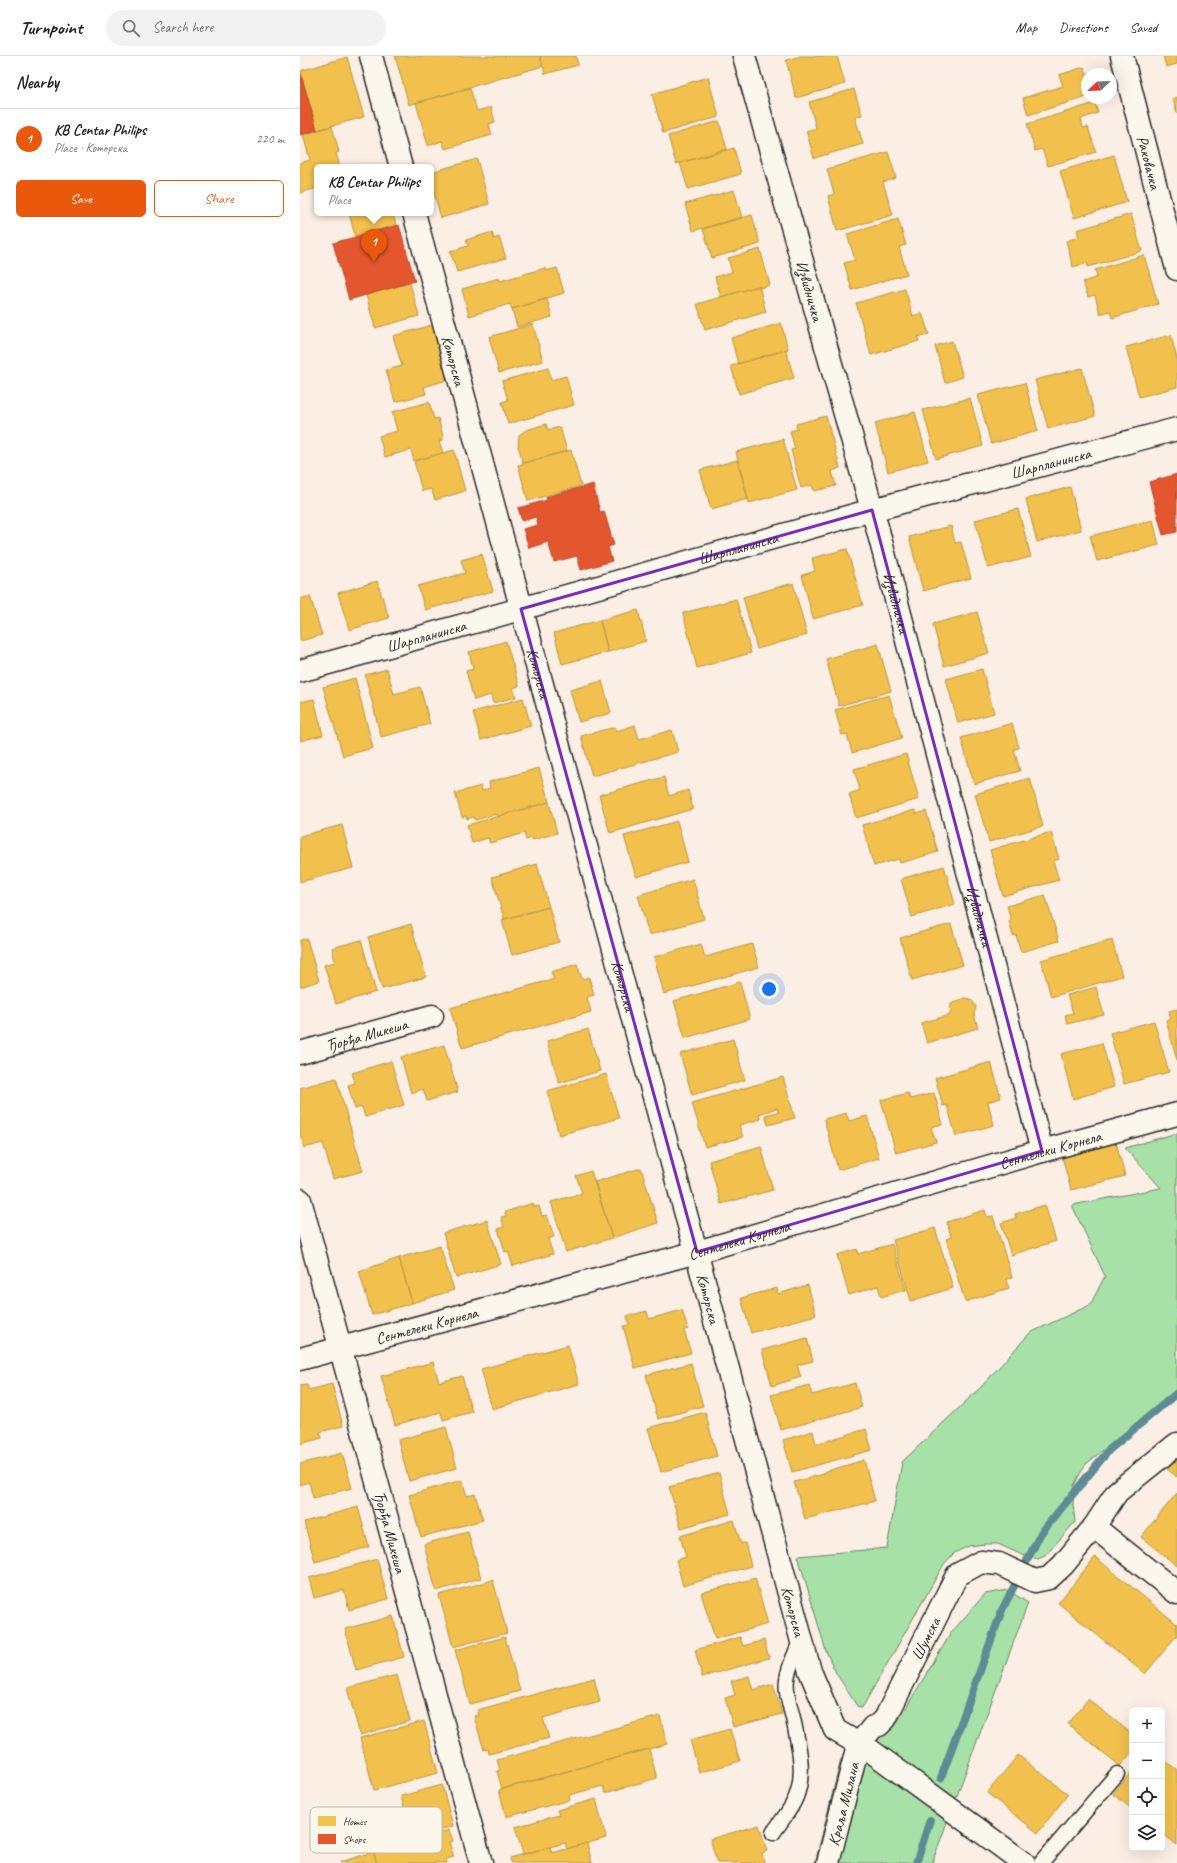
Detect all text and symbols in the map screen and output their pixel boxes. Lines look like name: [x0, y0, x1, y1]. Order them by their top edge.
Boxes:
search box: [106, 10, 386, 46]
text: Turnpoint: [20, 16, 82, 40]
icon: search: [120, 17, 142, 39]
text: Search here: [152, 18, 214, 37]
text: Map: [1016, 19, 1037, 36]
text: Directions: [1059, 19, 1108, 36]
text: Saved: [1130, 19, 1157, 36]
north arrow: [1081, 68, 1117, 104]
text: Nearby: [16, 72, 59, 93]
text: KB Centar Philips: [54, 121, 146, 140]
text: 1: [26, 131, 32, 147]
text: 220 m: [256, 131, 284, 147]
street label: Раковачка: [1132, 134, 1165, 193]
text: Place · Которска: [54, 140, 127, 156]
popup: [314, 164, 434, 216]
text: KB Centar Philips: [328, 173, 420, 192]
button: Save: [16, 180, 146, 217]
button: Share: [154, 180, 284, 217]
text: Place: [328, 192, 351, 208]
pin: 1: [361, 229, 387, 262]
street label: Извидничка: [791, 258, 828, 325]
street label: Которска: [437, 334, 470, 390]
street label: Шарпланинска: [1009, 443, 1094, 484]
street label: Шарпланинска: [696, 528, 781, 569]
street label: Извидничка: [879, 571, 914, 637]
street label: Шарпланинска: [384, 615, 469, 657]
street label: Которска: [522, 646, 555, 702]
street label: Извидничка: [961, 884, 997, 950]
street label: Которска: [607, 959, 640, 1015]
your location: [759, 979, 779, 999]
street label: Ђорђа Микеша: [323, 1014, 411, 1056]
street label: Сентелеки Корнела: [997, 1126, 1104, 1174]
street label: Сентелеки Корнела: [686, 1216, 793, 1265]
street label: Которска: [692, 1272, 725, 1328]
street label: Сентелеки Корнела: [374, 1302, 481, 1349]
street label: Ђорђа Микеша: [369, 1489, 411, 1576]
street label: Которска: [776, 1584, 810, 1640]
street label: Шумска: [907, 1613, 946, 1663]
map controls: [1129, 1707, 1165, 1851]
button: +: [1129, 1707, 1165, 1743]
button: −: [1129, 1743, 1165, 1779]
street label: Краља Милана: [824, 1759, 864, 1848]
button: locate: [1129, 1779, 1165, 1815]
legend: [310, 1807, 442, 1853]
text: Homes: [343, 1814, 368, 1828]
button: layers: [1129, 1815, 1165, 1851]
text: Shops: [343, 1832, 367, 1846]

